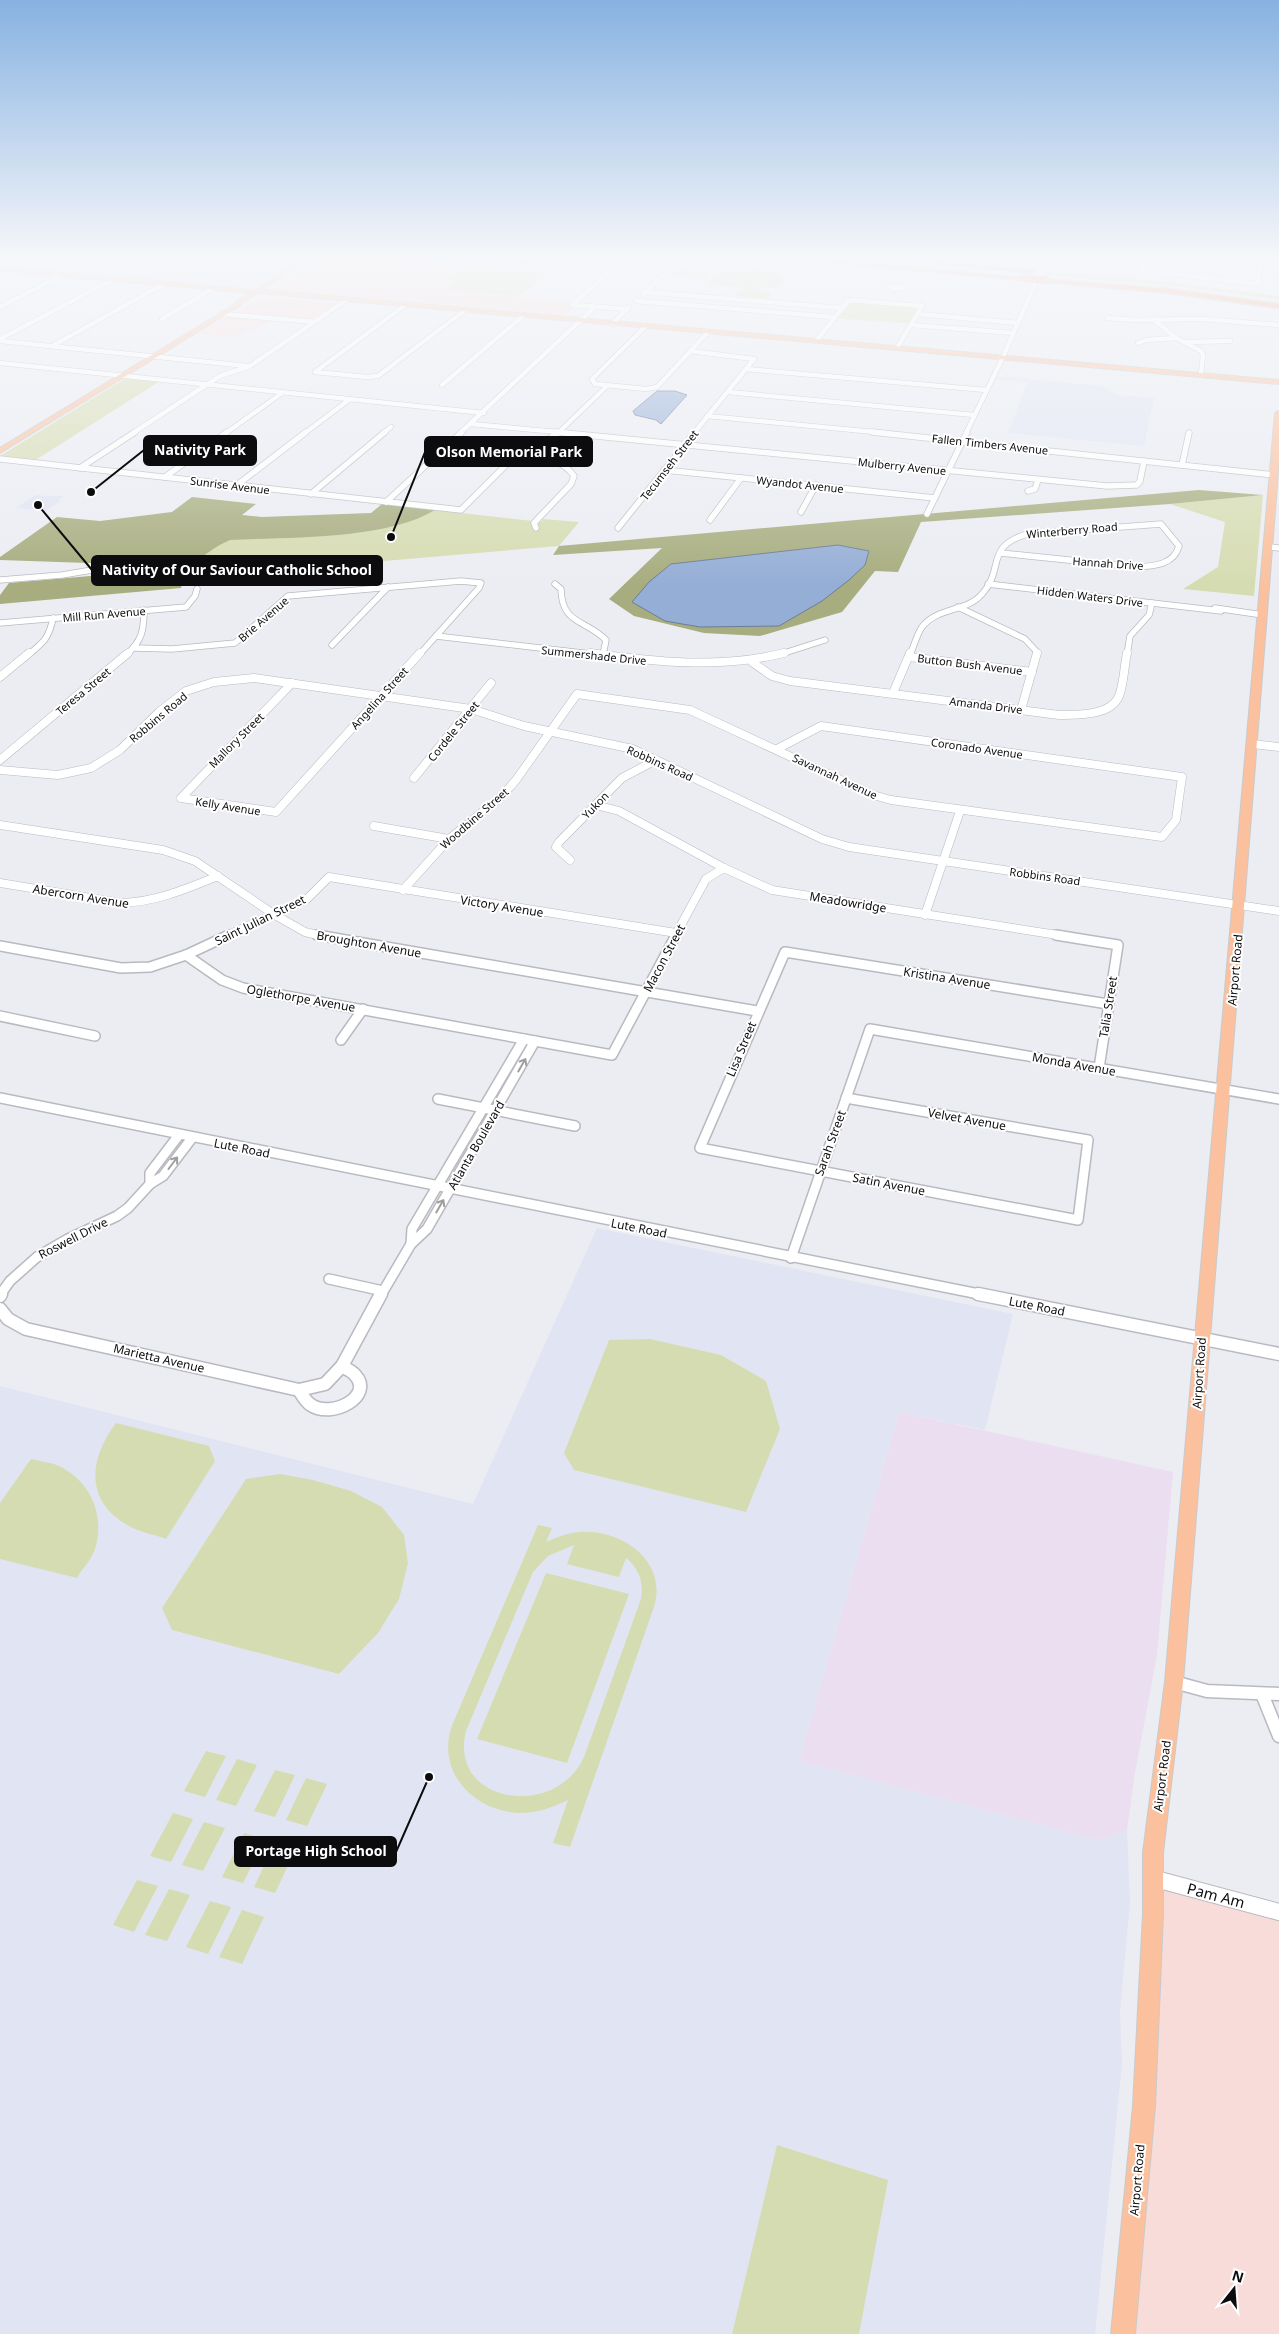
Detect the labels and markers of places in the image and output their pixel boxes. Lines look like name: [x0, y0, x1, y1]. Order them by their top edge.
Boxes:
callout: Nativity Park: [144, 436, 256, 465]
callout: Olson Memorial Park: [425, 437, 592, 466]
callout: Nativity of Our Saviour Catholic School: [92, 556, 382, 585]
callout: Portage High School: [235, 1837, 396, 1866]

